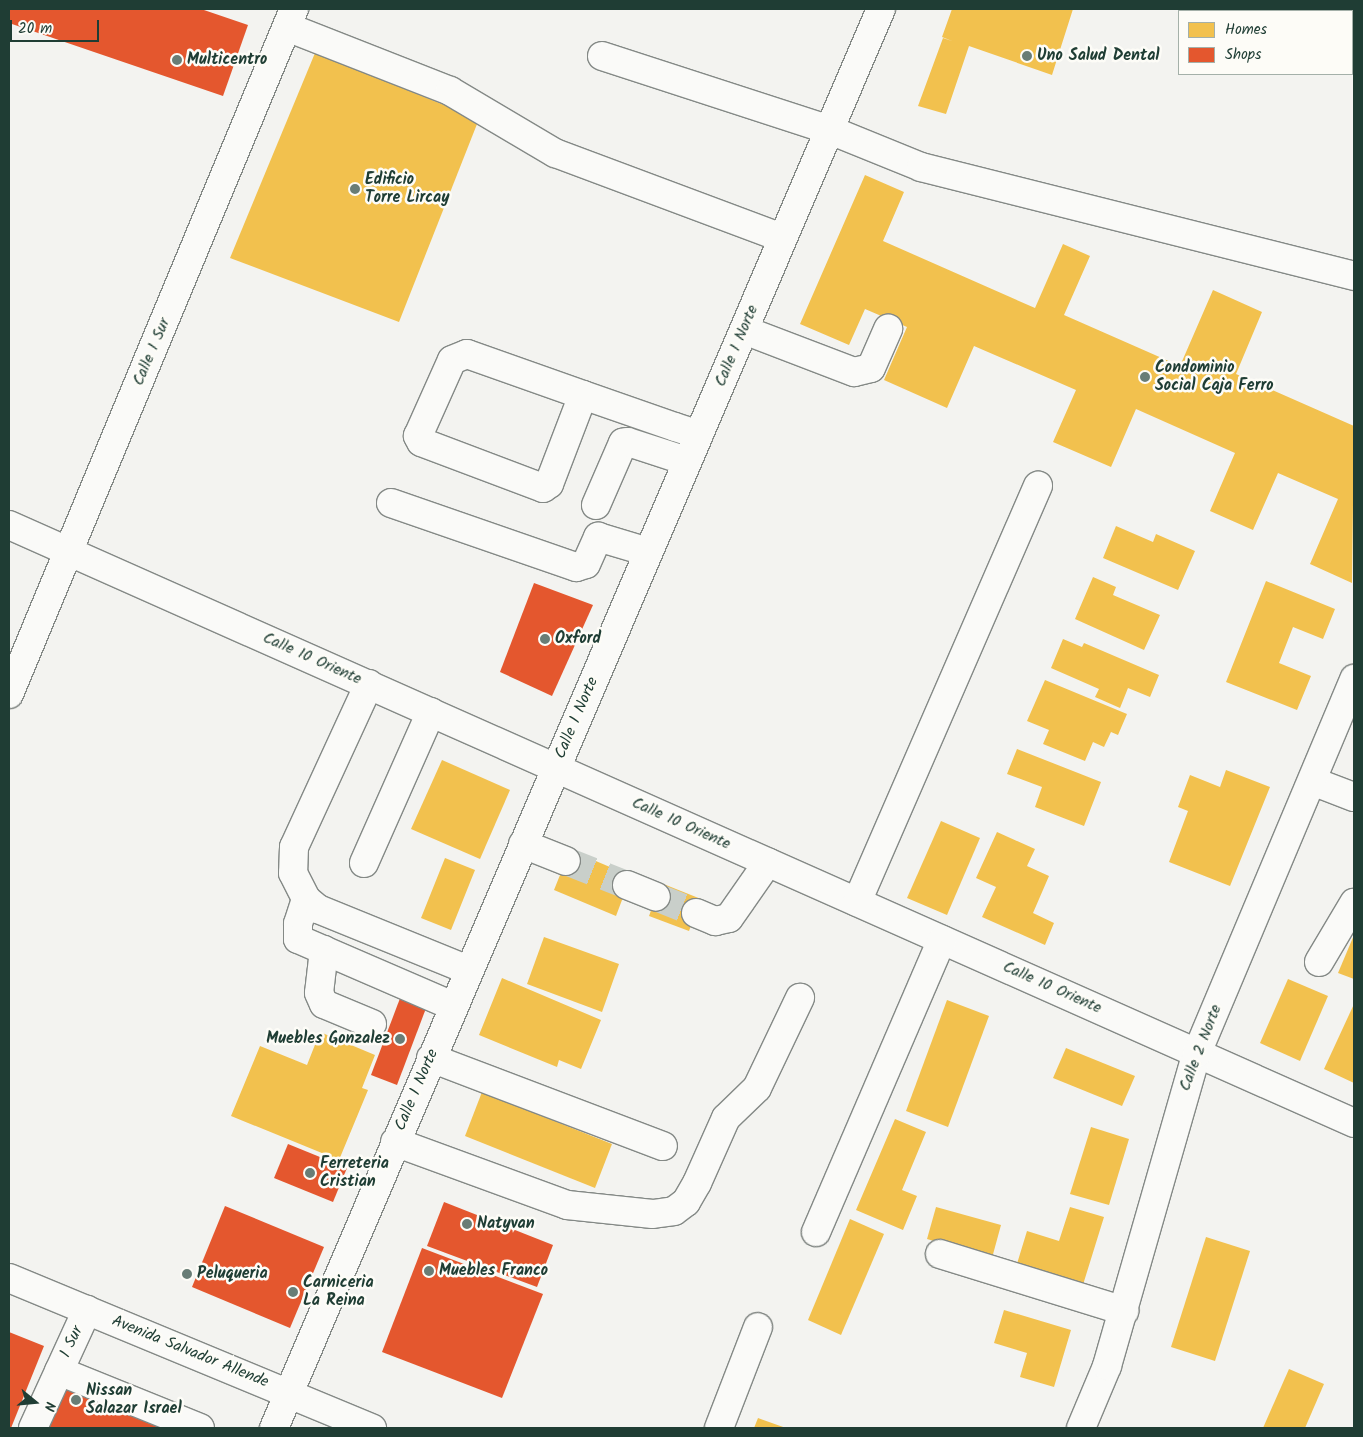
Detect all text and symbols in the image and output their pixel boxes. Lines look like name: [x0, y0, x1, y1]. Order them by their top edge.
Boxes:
scale bar: [12, 10, 101, 42]
legend: [1178, 10, 1353, 75]
text: 20 m: [18, 17, 52, 41]
text: Homes: [1225, 18, 1267, 42]
text: Shops: [1225, 43, 1261, 67]
place label: Uno Salud Dental: [1037, 46, 1160, 66]
place label: Multicentro: [187, 50, 267, 70]
marker: Uno Salud Dental: [1021, 50, 1033, 62]
marker: Multicentro: [171, 54, 183, 66]
place label: Edificio Torre Lircay: [365, 170, 450, 208]
marker: Edificio Torre Lircay: [349, 183, 361, 195]
street label: Calle 1 Norte: [711, 302, 763, 390]
street label: Calle 1 Sur: [129, 315, 175, 389]
place label: Condominio Social Caja Ferro: [1155, 358, 1274, 396]
marker: Condominio Social Caja Ferro: [1139, 371, 1151, 383]
street label: Calle 10 Oriente: [260, 629, 364, 689]
place label: Oxford: [555, 629, 601, 649]
marker: Oxford: [539, 633, 551, 645]
street label: Calle 1 Norte: [551, 674, 603, 762]
street label: Calle 10 Oriente: [629, 794, 733, 854]
street label: Calle 10 Oriente: [1000, 958, 1104, 1018]
street label: Calle 2 Norte: [1176, 1002, 1226, 1094]
place label: Muebles Gonzalez: [266, 1029, 390, 1049]
marker: Muebles Gonzalez: [394, 1033, 406, 1045]
street label: Calle 1 Norte: [391, 1046, 443, 1134]
place label: Ferreteria Cristian: [320, 1154, 389, 1192]
marker: Ferreteria Cristian: [304, 1167, 316, 1179]
place label: Natyvan: [477, 1214, 535, 1234]
marker: Natyvan: [461, 1218, 473, 1230]
place label: Muebles Franco: [439, 1261, 548, 1281]
place label: Peluqueria: [197, 1264, 268, 1284]
marker: Muebles Franco: [423, 1265, 435, 1277]
marker: Peluqueria: [181, 1268, 193, 1280]
place label: Carniceria La Reina: [303, 1273, 374, 1311]
marker: Carniceria La Reina: [287, 1286, 299, 1298]
street label: Avenida Salvador Allende: [109, 1312, 271, 1392]
street label: 1 Sur: [56, 1323, 88, 1361]
north arrow: [10, 1377, 60, 1427]
place label: Nissan Salazar Israel: [86, 1381, 182, 1419]
marker: Nissan Salazar Israel: [70, 1394, 82, 1406]
text: N: [38, 1399, 61, 1414]

